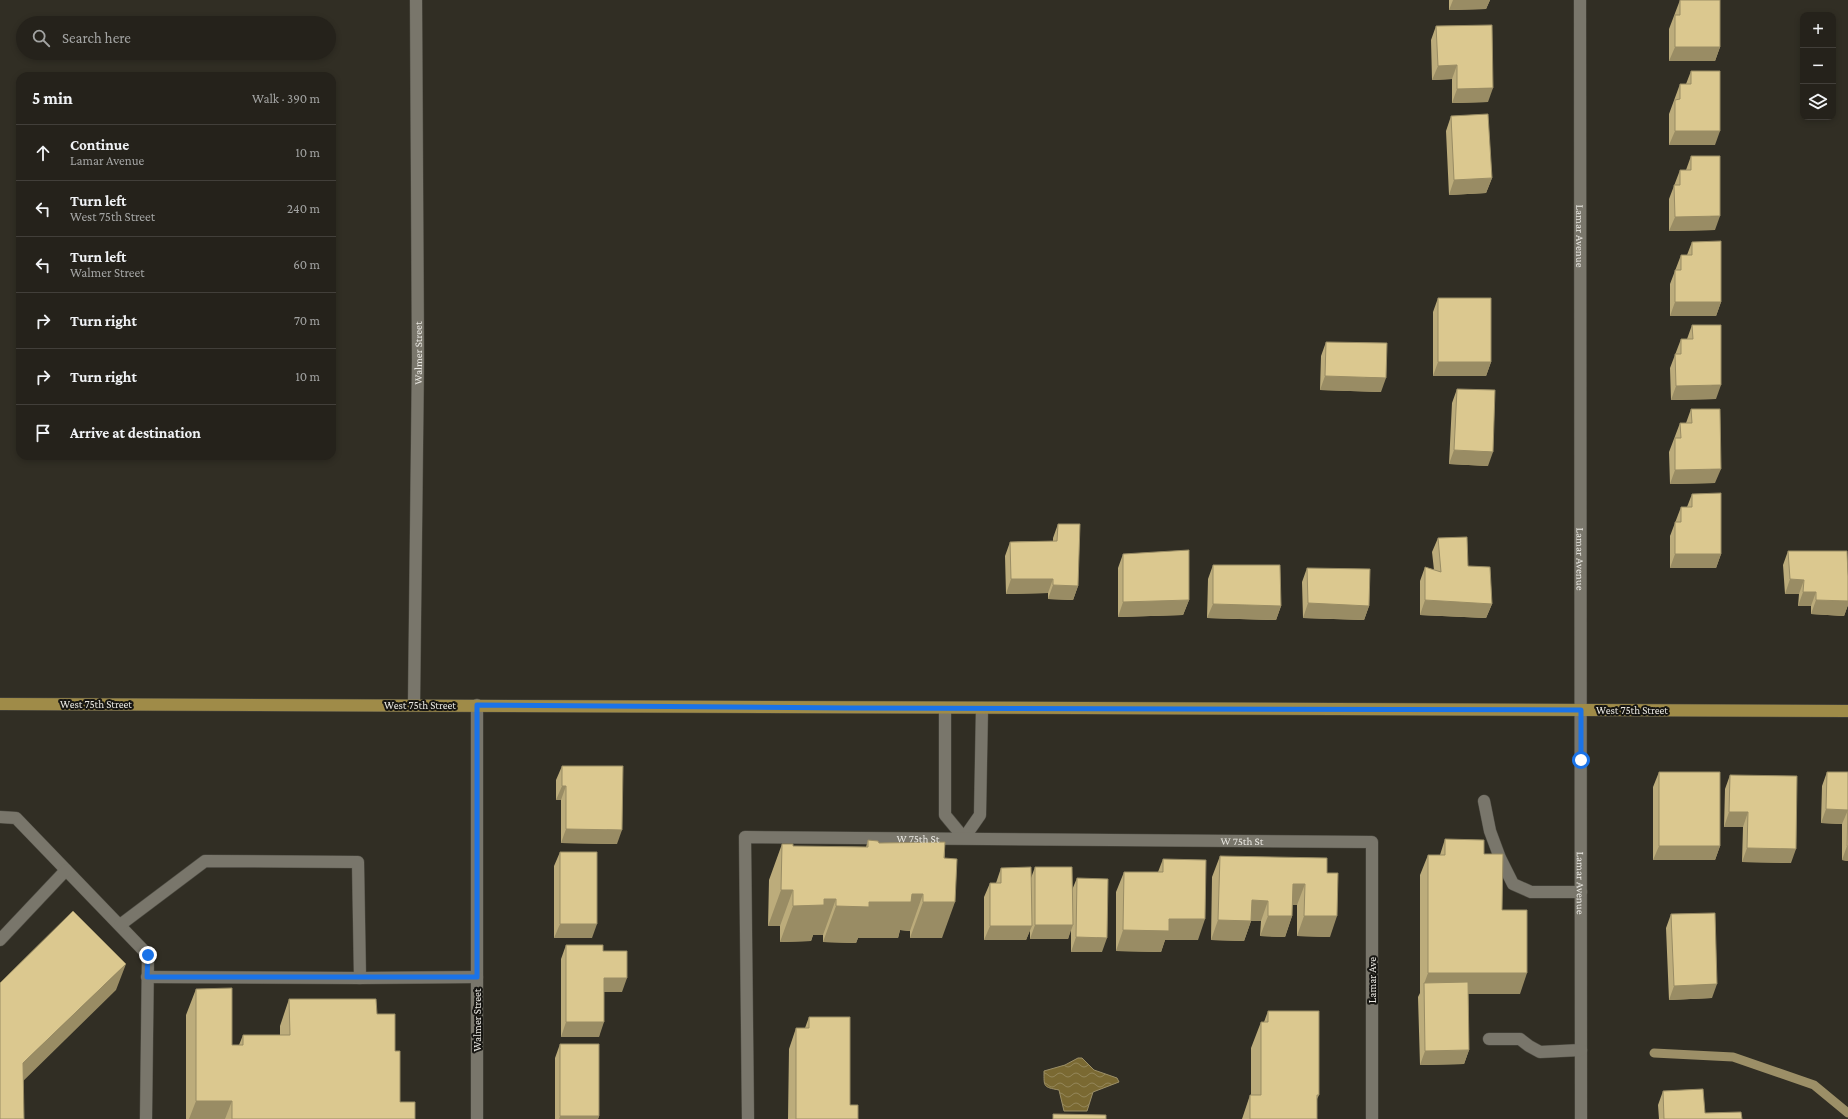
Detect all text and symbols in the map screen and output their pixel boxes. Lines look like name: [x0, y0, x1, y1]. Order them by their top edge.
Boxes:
map controls: [1800, 12, 1836, 120]
button: +: [1800, 12, 1836, 48]
search box: [16, 16, 336, 60]
icon: search: [30, 27, 52, 49]
text: Search here: [62, 30, 131, 46]
button: −: [1800, 48, 1836, 84]
button: layers: [1800, 84, 1836, 120]
text: 5 min: [32, 89, 73, 108]
text: Walk · 390 m: [252, 91, 320, 106]
text: Continue: [70, 137, 129, 153]
icon: ahead: [32, 142, 54, 164]
text: 10 m: [295, 145, 320, 160]
text: Lamar Avenue: [70, 153, 144, 168]
text: Turn left: [70, 193, 126, 209]
icon: left: [32, 198, 54, 220]
text: 240 m: [287, 201, 320, 216]
street label: Lamar Avenue: [1574, 205, 1586, 268]
text: West 75th Street: [70, 209, 155, 224]
text: Turn left: [70, 249, 126, 265]
icon: left: [32, 254, 54, 276]
text: 60 m: [293, 257, 320, 272]
text: Walmer Street: [70, 265, 144, 280]
icon: right: [32, 310, 54, 332]
text: Turn right: [70, 313, 137, 329]
text: 70 m: [294, 313, 320, 328]
street label: Walmer Street: [412, 321, 424, 385]
icon: right: [32, 366, 54, 388]
text: Turn right: [70, 369, 137, 385]
text: 10 m: [295, 369, 320, 384]
icon: arrive: [32, 422, 54, 444]
text: Arrive at destination: [70, 425, 201, 441]
street label: Lamar Avenue: [1574, 528, 1587, 591]
street label: West 75th Street: [60, 698, 132, 710]
street label: West 75th Street: [384, 699, 456, 711]
street label: West 75th Street: [1596, 704, 1668, 716]
route start: [1572, 751, 1590, 769]
street label: W 75th St: [897, 832, 940, 845]
street label: W 75th St: [1221, 835, 1264, 847]
street label: Lamar Avenue: [1575, 852, 1587, 915]
route end: [139, 946, 157, 964]
street label: Lamar Ave: [1366, 957, 1378, 1003]
street label: Walmer Street: [471, 988, 483, 1052]

